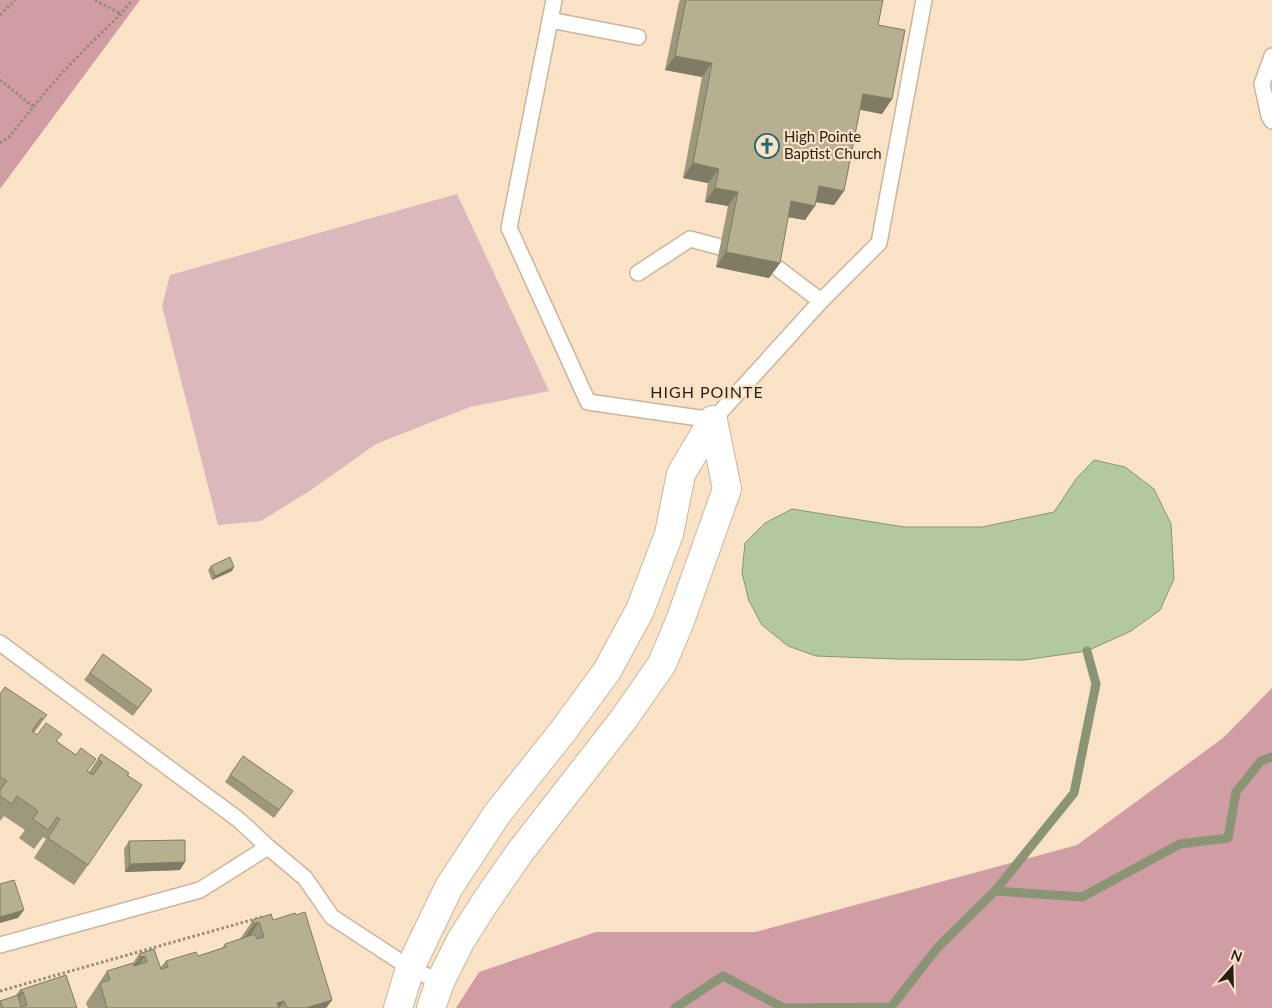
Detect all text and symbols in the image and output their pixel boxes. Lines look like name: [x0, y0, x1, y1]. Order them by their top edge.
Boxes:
place label: High Pointe Baptist Church: [784, 127, 882, 162]
church icon: High Pointe Baptist Church: [754, 133, 780, 159]
district label: HIGH POINTE: [650, 382, 764, 401]
north arrow: [1207, 943, 1257, 993]
text: N: [1229, 945, 1245, 965]

